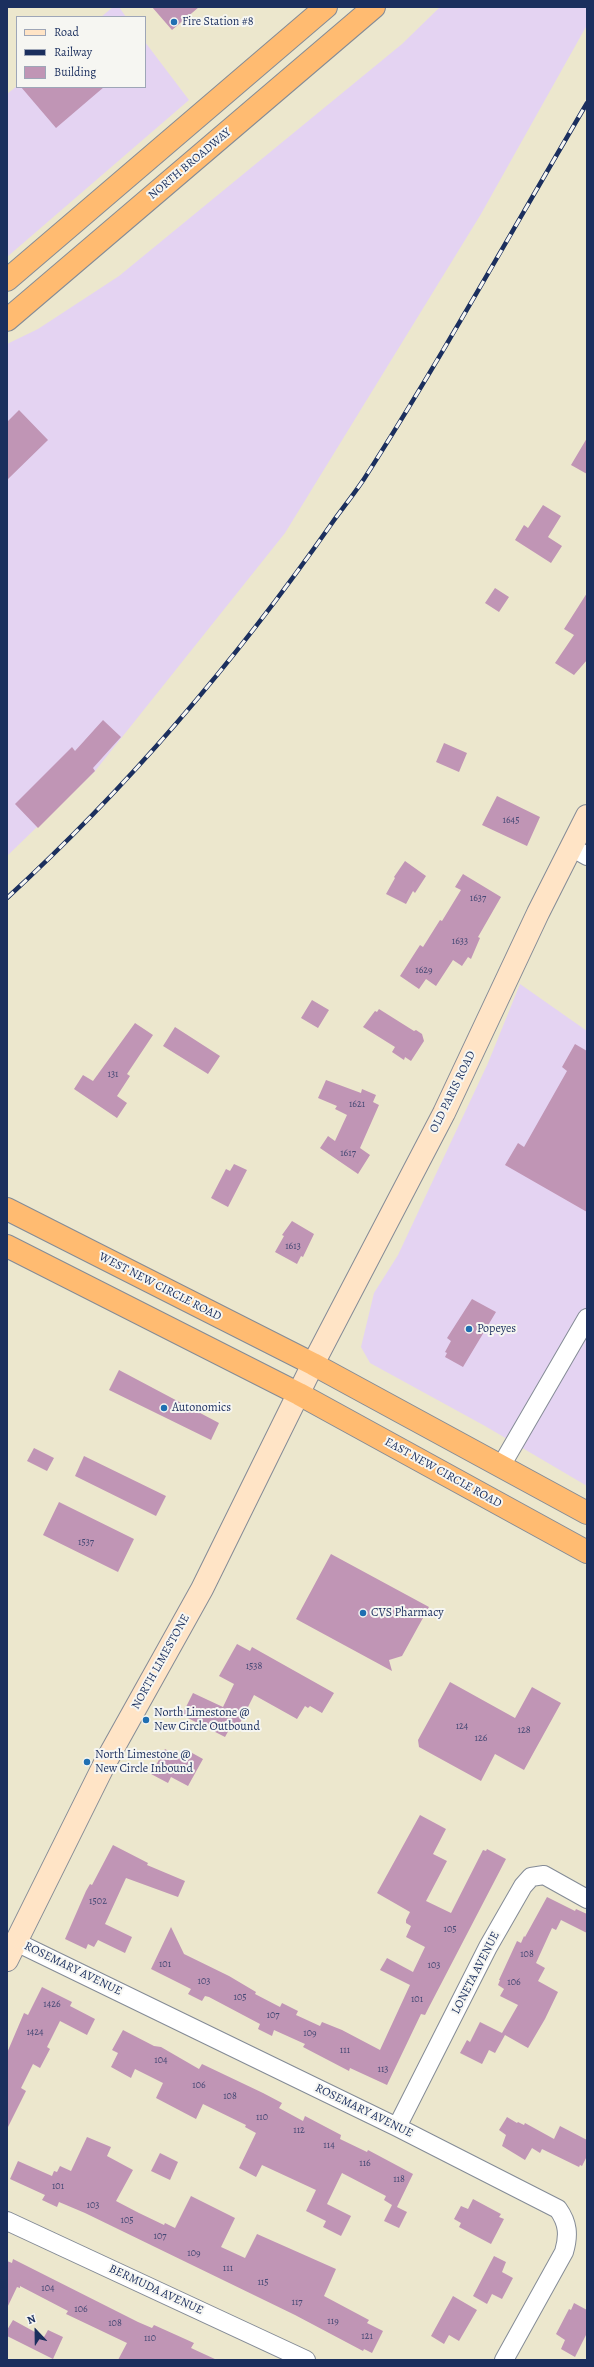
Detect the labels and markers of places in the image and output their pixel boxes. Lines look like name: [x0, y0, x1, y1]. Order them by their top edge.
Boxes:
place label: Fire Station #8: [182, 15, 253, 29]
marker: Fire Station #8: [169, 17, 179, 27]
place label: Popeyes: [477, 1322, 516, 1336]
marker: Popeyes: [464, 1324, 474, 1334]
place label: Autonomics: [172, 1401, 231, 1415]
marker: Autonomics: [159, 1403, 169, 1413]
place label: CVS Pharmacy: [371, 1606, 444, 1620]
marker: CVS Pharmacy: [358, 1608, 368, 1618]
place label: North Limestone @ New Circle Outbound: [154, 1706, 260, 1734]
marker: North Limestone @ New Circle Outbound: [141, 1715, 151, 1725]
place label: North Limestone @ New Circle Inbound: [95, 1748, 193, 1776]
marker: North Limestone @ New Circle Inbound: [82, 1757, 92, 1767]

